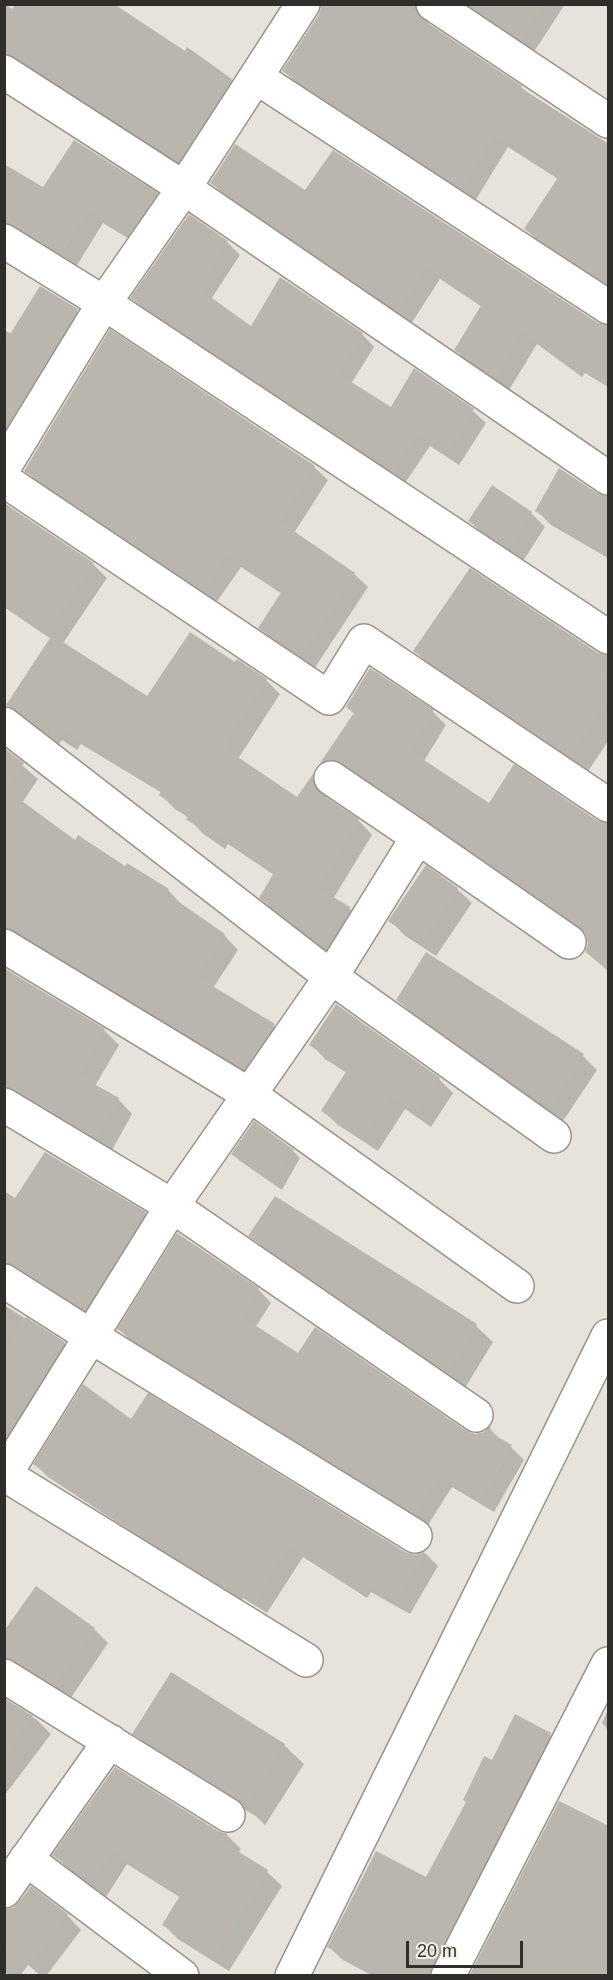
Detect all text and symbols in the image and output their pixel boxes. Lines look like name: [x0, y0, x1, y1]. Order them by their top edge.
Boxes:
scale bar: [409, 1929, 526, 1967]
text: 20 m: [417, 1941, 457, 1961]

